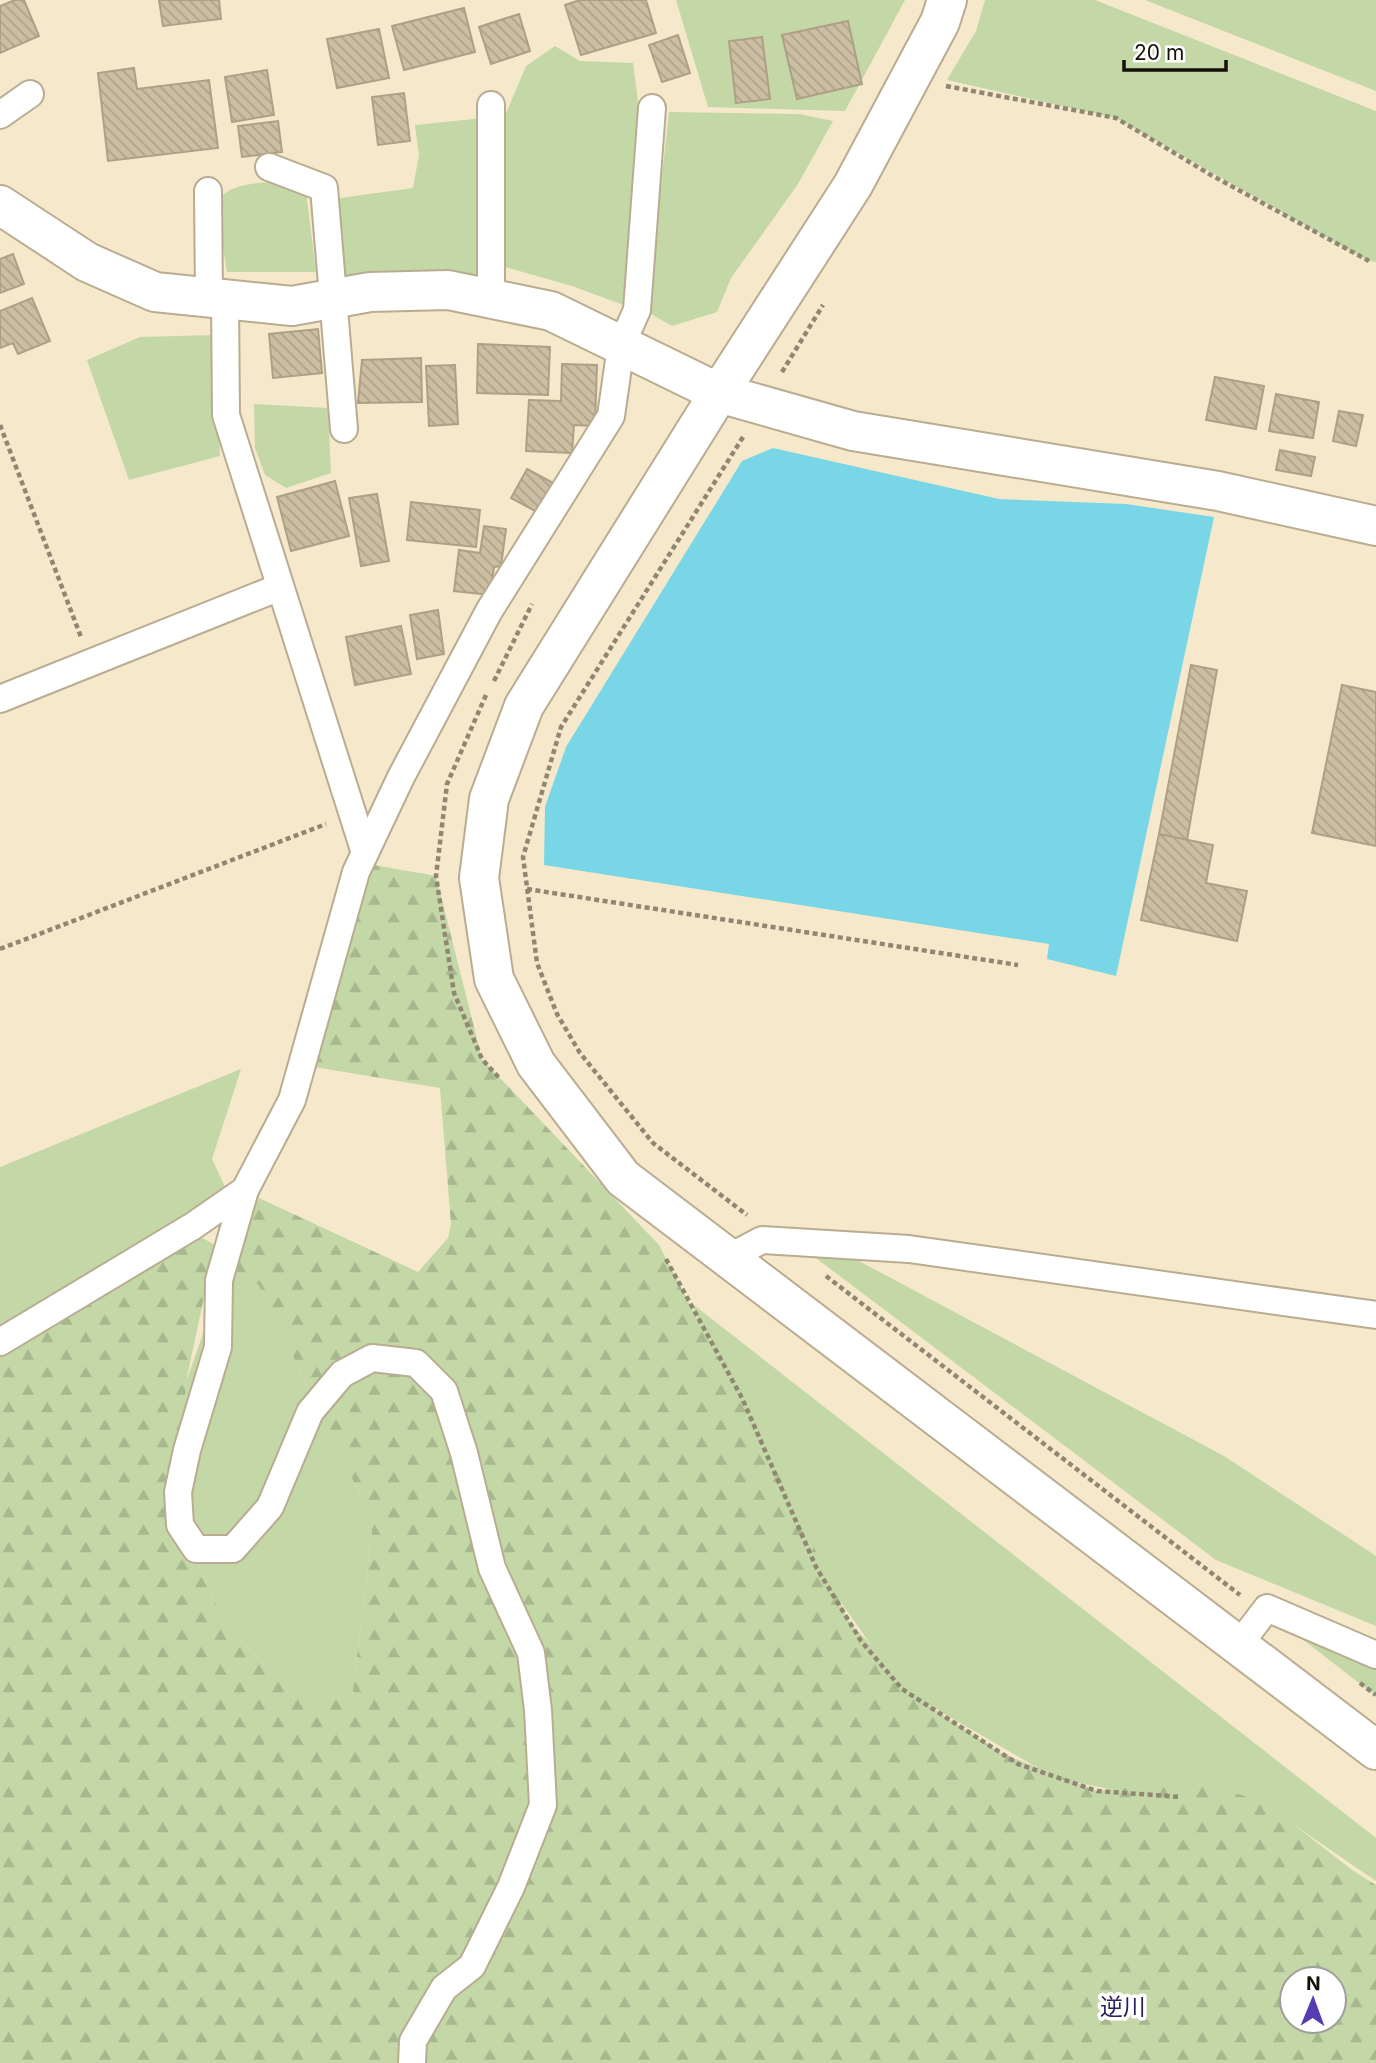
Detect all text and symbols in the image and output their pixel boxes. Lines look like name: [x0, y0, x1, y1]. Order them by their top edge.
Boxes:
scale bar: [1124, 28, 1226, 72]
text: 20 m: [1134, 40, 1184, 65]
north arrow: [1278, 1965, 1348, 2035]
text: N: [1306, 1972, 1321, 1995]
district label: 逆川: [1100, 1993, 1146, 2021]

